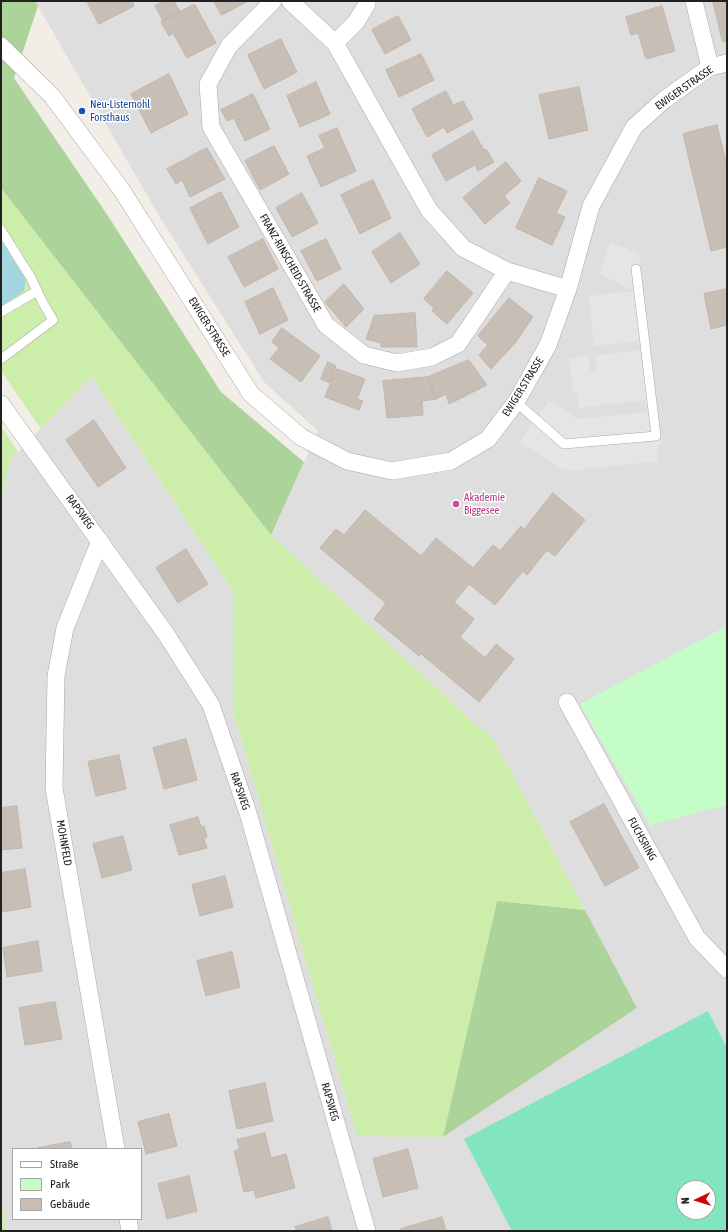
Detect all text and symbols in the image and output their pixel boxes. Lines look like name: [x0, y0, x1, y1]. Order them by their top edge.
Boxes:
street label: EWIGER STRASSE: [653, 63, 715, 113]
place label: Neu-Listernohl Forsthaus: [90, 98, 150, 124]
marker: Neu-Listernohl Forsthaus: [77, 106, 87, 116]
street label: FRANZ-RINSCHEID-STRASSE: [257, 212, 323, 314]
street label: EWIGER STRASSE: [186, 295, 232, 359]
street label: EWIGER STRASSE: [500, 355, 546, 419]
place label: Akademie Biggesee: [464, 491, 505, 517]
street label: RAPSWEG: [63, 492, 97, 532]
marker: Akademie Biggesee: [451, 499, 461, 509]
street label: RAPSWEG: [227, 770, 253, 812]
street label: FUCHSRING: [625, 815, 659, 863]
street label: MOHNFELD: [53, 819, 75, 867]
street label: RAPSWEG: [318, 1081, 342, 1123]
legend: [12, 1148, 142, 1220]
text: Straße: [50, 1157, 78, 1171]
text: Park: [50, 1177, 70, 1191]
north arrow: [676, 1180, 716, 1220]
text: Gebäude: [50, 1197, 90, 1211]
text: N: [679, 1197, 691, 1204]

